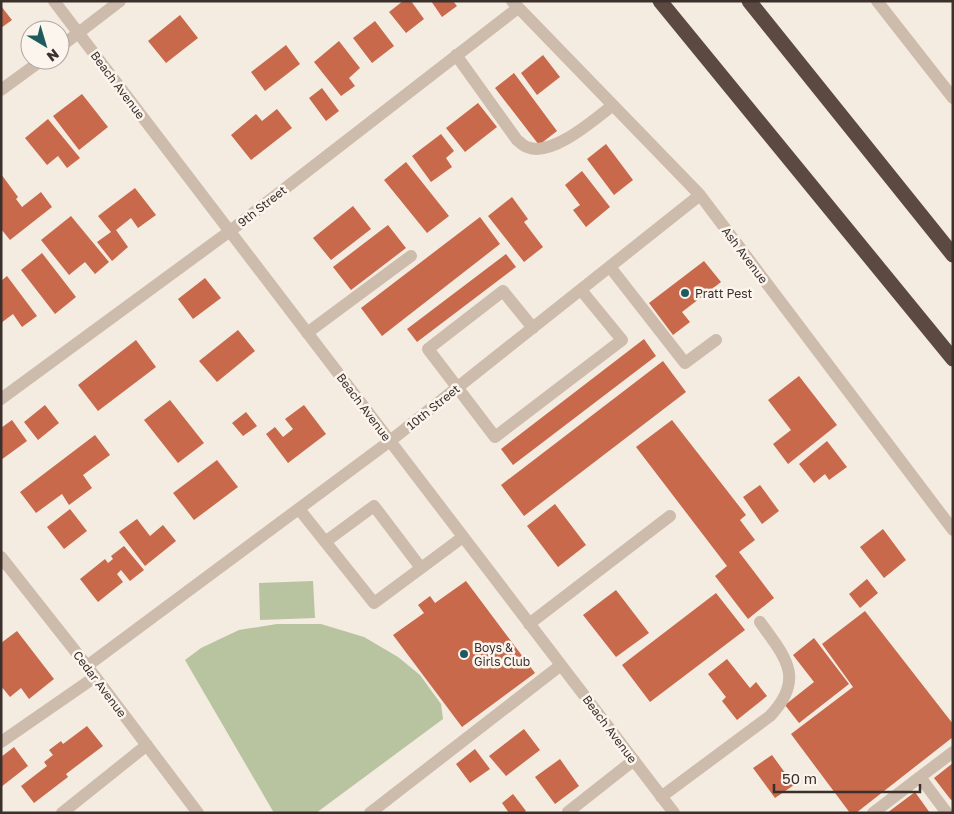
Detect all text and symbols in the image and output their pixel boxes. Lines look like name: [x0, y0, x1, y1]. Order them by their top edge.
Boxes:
north arrow: [20, 20, 70, 70]
text: N: [44, 46, 63, 66]
street label: Beach Avenue: [88, 48, 148, 122]
street label: 9th Street: [235, 182, 290, 230]
street label: Ash Avenue: [719, 224, 771, 286]
place label: Pratt Pest: [695, 286, 753, 301]
marker: Pratt Pest: [679, 287, 691, 299]
street label: Beach Avenue: [334, 370, 394, 444]
street label: 10th Street: [403, 381, 463, 433]
place label: Boys & Girls Club: [474, 640, 530, 669]
street label: Cedar Avenue: [70, 648, 130, 720]
marker: Boys & Girls Club: [458, 648, 470, 660]
street label: Beach Avenue: [580, 692, 640, 766]
scale bar: [774, 762, 920, 794]
text: 50 m: [782, 769, 817, 787]

